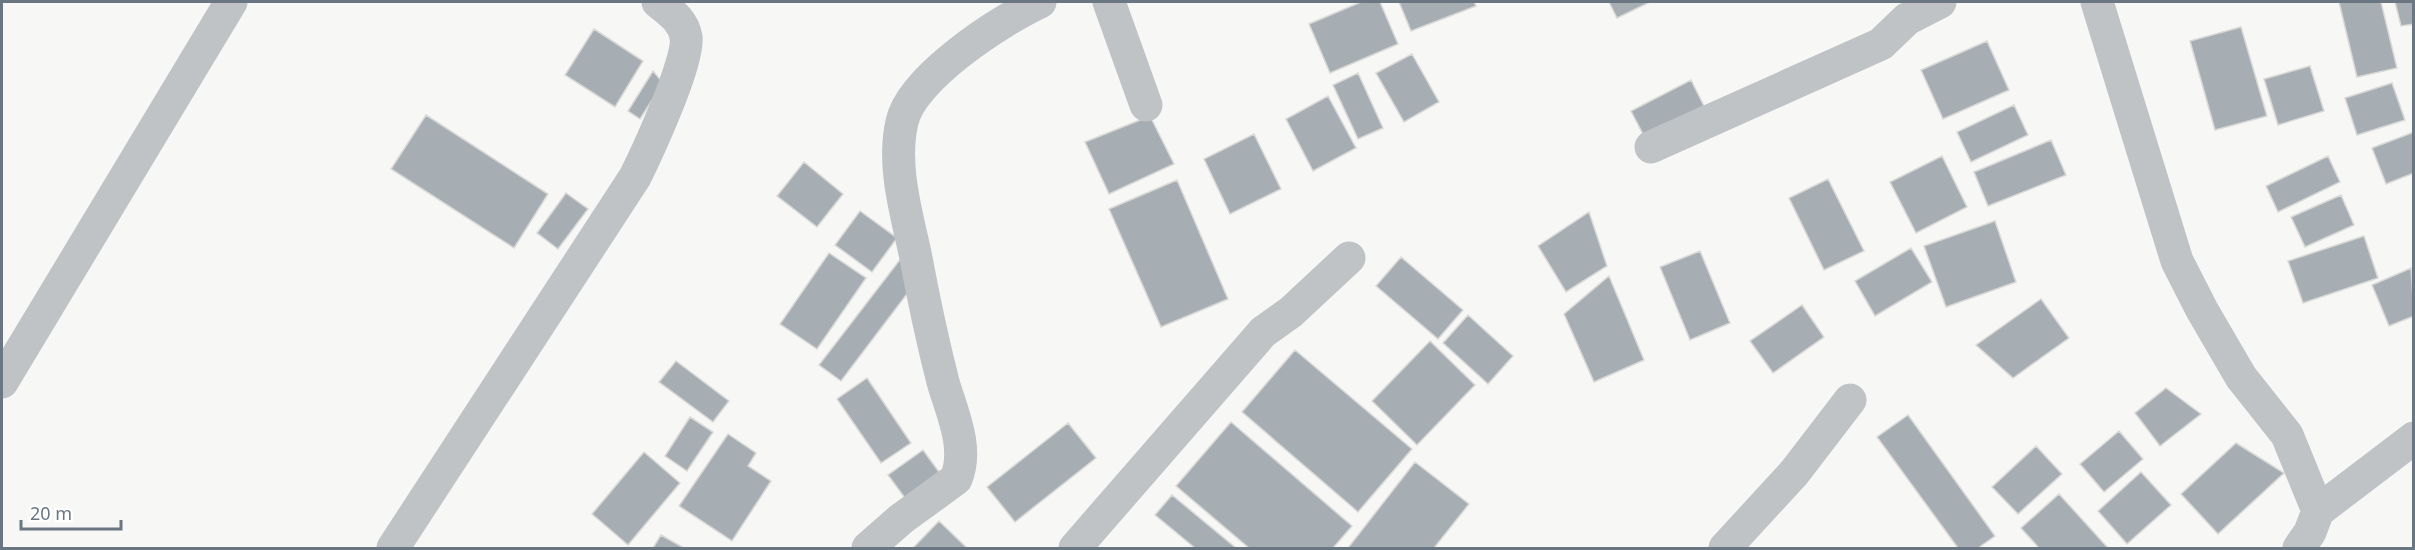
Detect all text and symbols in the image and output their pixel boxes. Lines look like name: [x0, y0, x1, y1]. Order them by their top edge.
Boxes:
scale bar: [21, 493, 122, 531]
text: 20 m: [30, 501, 72, 525]

